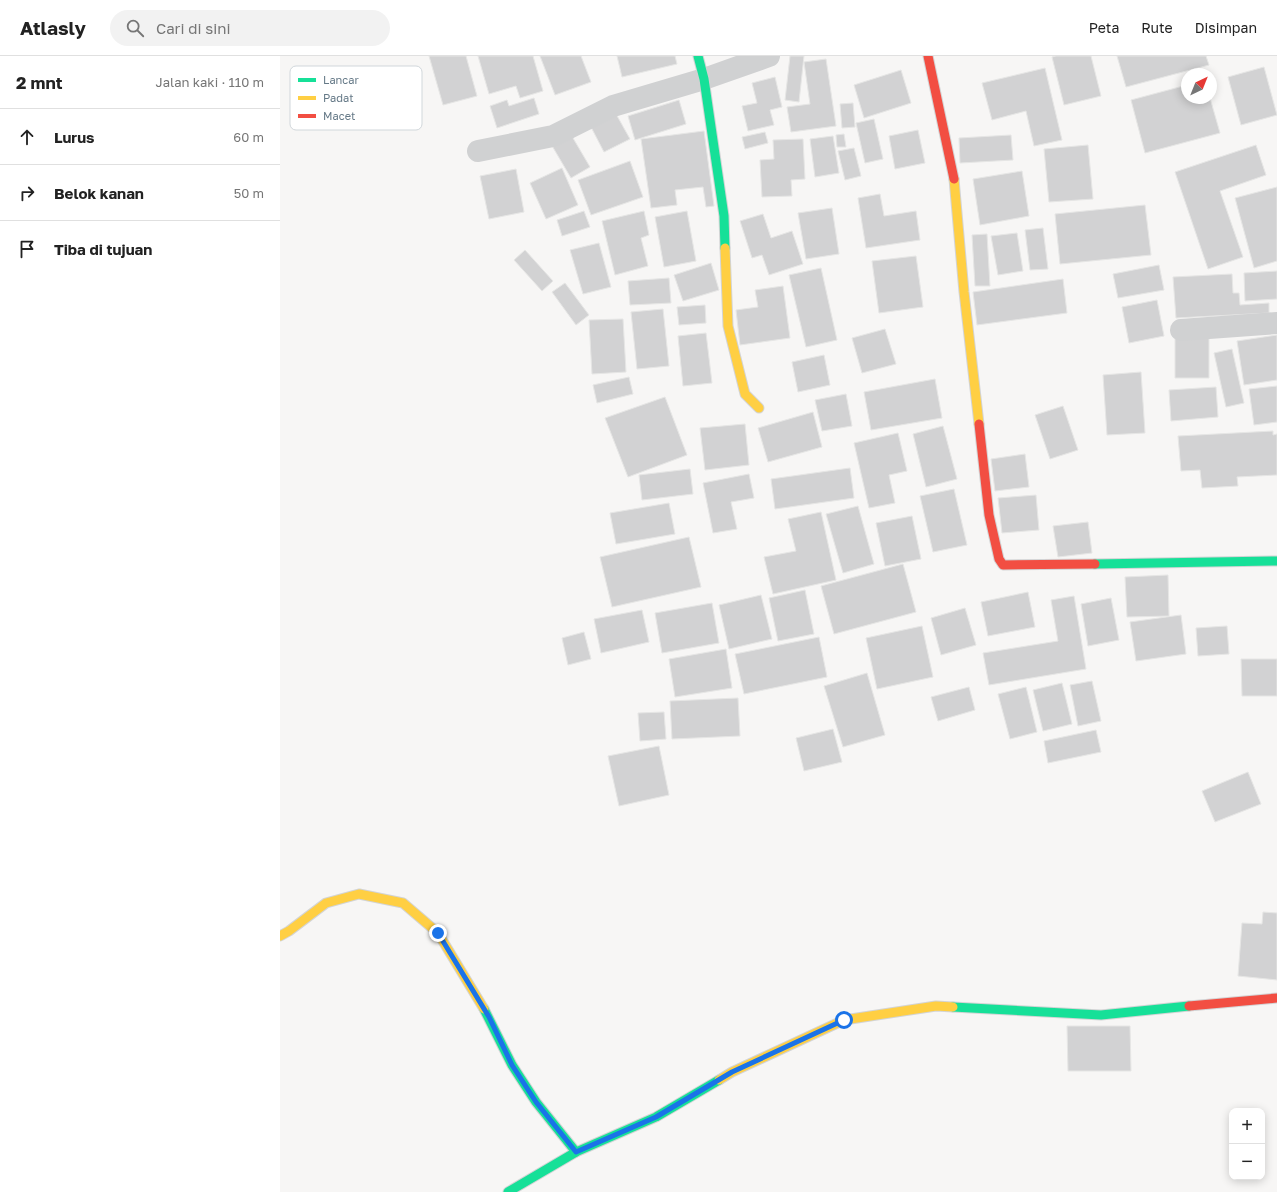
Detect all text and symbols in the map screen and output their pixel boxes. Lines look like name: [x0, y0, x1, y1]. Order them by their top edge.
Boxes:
search box: [110, 10, 390, 46]
text: Atlasly: [20, 16, 86, 39]
icon: search: [124, 17, 146, 39]
text: Cari di sini: [156, 19, 230, 37]
text: Peta: [1089, 19, 1119, 36]
text: Rute: [1141, 19, 1173, 36]
text: Disimpan: [1195, 19, 1257, 36]
legend: [290, 66, 422, 130]
north arrow: [1181, 68, 1217, 104]
text: 2 mnt: [16, 72, 63, 93]
text: Lancar: [323, 73, 360, 86]
text: Jalan kaki · 110 m: [155, 74, 264, 90]
text: Padat: [323, 91, 354, 104]
text: Macet: [323, 109, 355, 122]
icon: ahead: [16, 126, 38, 148]
text: Lurus: [54, 128, 95, 146]
text: 60 m: [233, 129, 264, 145]
icon: right: [16, 182, 38, 204]
text: Belok kanan: [54, 184, 144, 202]
text: 50 m: [234, 185, 264, 201]
icon: arrive: [16, 238, 38, 260]
text: Tiba di tujuan: [54, 240, 152, 258]
route end: [429, 924, 447, 942]
route start: [835, 1011, 853, 1029]
map controls: [1229, 1108, 1265, 1180]
button: +: [1229, 1108, 1265, 1144]
button: −: [1229, 1144, 1265, 1180]

